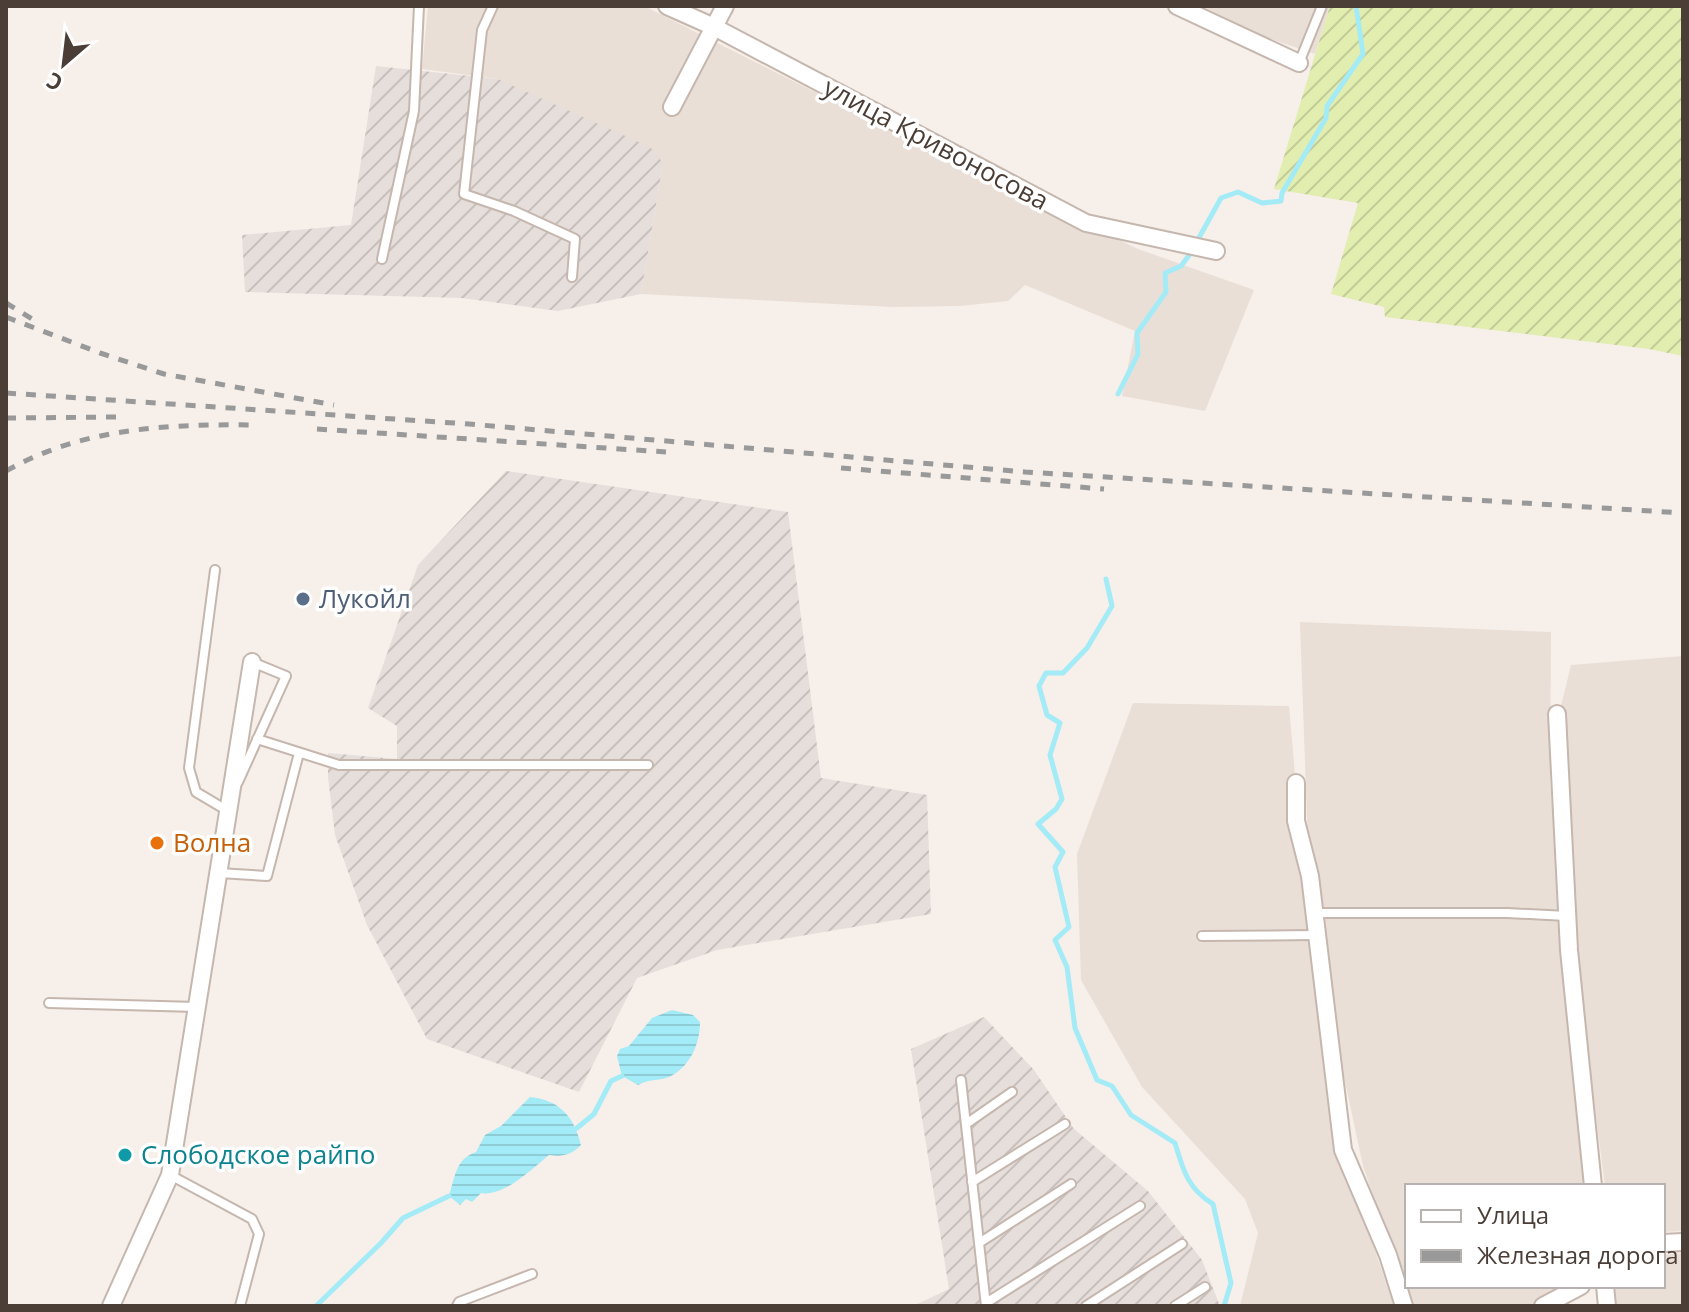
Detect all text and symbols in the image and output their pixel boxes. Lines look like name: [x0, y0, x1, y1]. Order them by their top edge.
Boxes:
north arrow: [24, 24, 104, 104]
text: С: [41, 66, 67, 99]
street label: улица Кривоносова: [817, 68, 1055, 218]
place label: Лукойл: [319, 580, 411, 616]
marker: Лукойл: [294, 590, 312, 608]
place label: Волна: [173, 824, 251, 860]
marker: Волна: [148, 834, 166, 852]
place label: Слободское райпо: [141, 1136, 375, 1172]
marker: Слободское райпо: [116, 1146, 134, 1164]
legend: [1405, 1184, 1665, 1288]
text: Улица: [1477, 1198, 1549, 1231]
text: Железная дорога: [1477, 1238, 1679, 1271]

